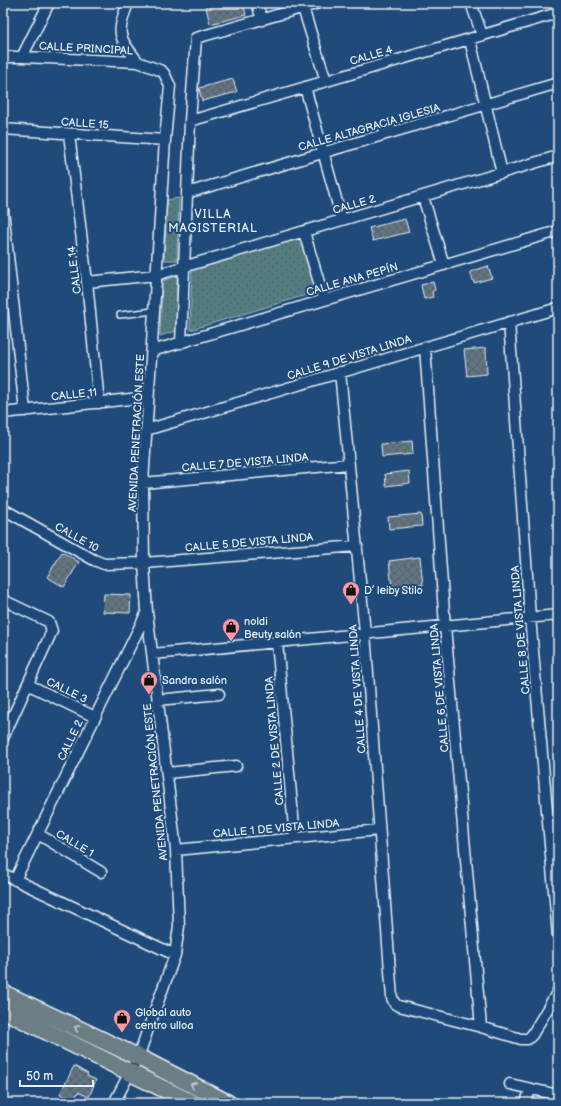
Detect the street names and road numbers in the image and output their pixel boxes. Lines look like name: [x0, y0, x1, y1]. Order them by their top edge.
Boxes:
street label: CALLE PRINCIPAL: [39, 40, 134, 57]
street label: CALLE 4: [348, 43, 394, 68]
street label: CALLE ALTAGRACIA IGLESIA: [297, 101, 442, 154]
street label: CALLE 15: [61, 115, 109, 132]
street label: CALLE 2: [331, 192, 378, 217]
street label: CALLE 14: [65, 245, 84, 295]
street label: CALLE ANA PEPÍN: [304, 259, 400, 299]
street label: CALLE 9 DE VISTA LINDA: [286, 332, 413, 383]
street label: AVENIDA PENETRACIÓN ESTE: [125, 354, 147, 512]
street label: CALLE 11: [51, 386, 98, 403]
street label: CALLE 7 DE VISTA LINDA: [181, 450, 309, 475]
street label: CALLE 10: [53, 520, 101, 555]
street label: CALLE 5 DE VISTA LINDA: [184, 530, 314, 555]
street label: CALLE 8 DE VISTA LINDA: [508, 565, 533, 695]
street label: CALLE 6 DE VISTA LINDA: [427, 623, 452, 753]
street label: CALLE 4 DE VISTA LINDA: [346, 624, 368, 754]
street label: CALLE 3: [44, 675, 90, 706]
street label: CALLE 2 DE VISTA LINDA: [262, 676, 287, 806]
street label: AVENIDA PENETRACIÓN ESTE: [140, 703, 170, 861]
street label: CALLE 2: [55, 717, 86, 763]
street label: CALLE 1 DE VISTA LINDA: [212, 816, 340, 840]
street label: CALLE 1: [54, 827, 96, 860]

